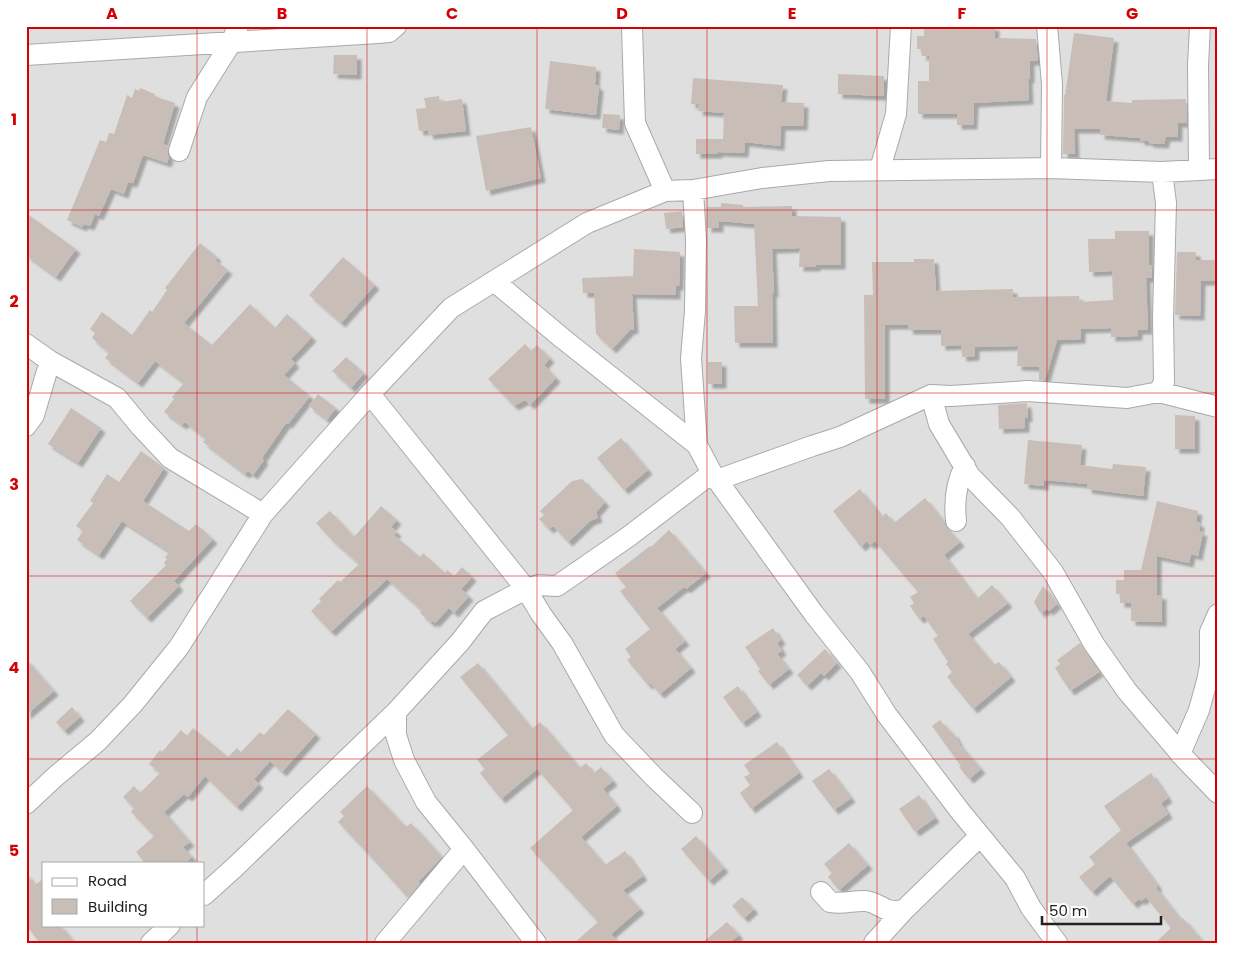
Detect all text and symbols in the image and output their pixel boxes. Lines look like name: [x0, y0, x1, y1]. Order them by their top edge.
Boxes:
text: A: [106, 2, 118, 25]
text: B: [277, 2, 287, 25]
text: C: [446, 2, 458, 25]
text: D: [616, 2, 628, 25]
text: E: [788, 2, 796, 25]
text: F: [958, 2, 967, 25]
text: G: [1126, 2, 1138, 25]
text: 1: [11, 108, 17, 131]
text: 2: [9, 290, 19, 313]
text: 3: [9, 473, 19, 496]
text: 4: [9, 656, 20, 679]
text: 5: [9, 839, 19, 862]
legend: [42, 862, 205, 926]
text: Road: [88, 870, 127, 891]
scale bar: [1042, 894, 1160, 926]
text: Building: [88, 896, 148, 917]
text: 50 m: [1049, 900, 1087, 921]

